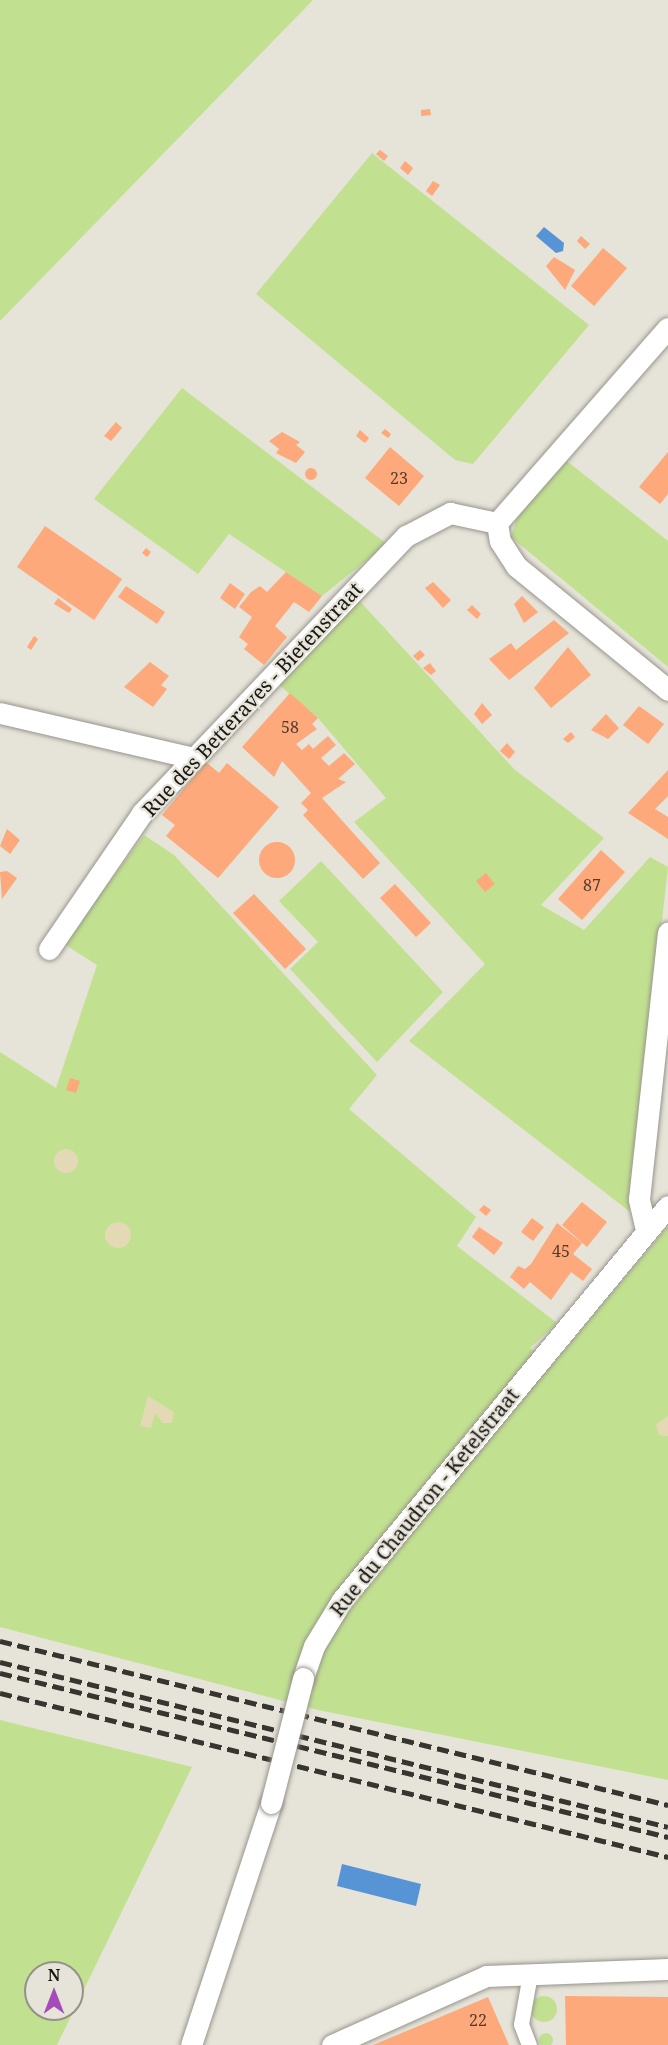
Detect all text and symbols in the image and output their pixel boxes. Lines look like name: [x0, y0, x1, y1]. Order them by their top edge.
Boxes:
house number: 23: [390, 468, 408, 488]
street label: Rue des Betteraves - Bietenstraat: [137, 577, 367, 821]
house number: 58: [281, 717, 299, 737]
house number: 87: [583, 875, 601, 895]
house number: 45: [552, 1241, 570, 1261]
street label: Rue du Chaudron - Ketelstraat: [325, 1383, 523, 1621]
north arrow: [24, 1961, 84, 2021]
text: N: [48, 1964, 60, 1986]
house number: 22: [469, 2010, 487, 2030]

